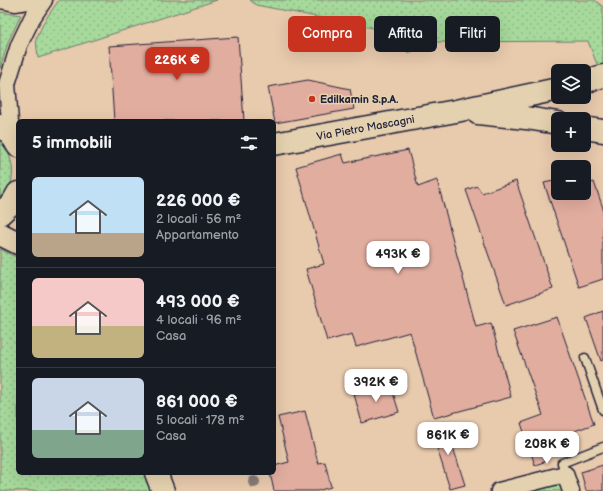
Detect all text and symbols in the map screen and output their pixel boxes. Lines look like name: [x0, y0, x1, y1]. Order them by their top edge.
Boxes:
chip: Compra: [288, 16, 366, 52]
chip: Affitta: [374, 16, 437, 52]
chip: Filtri: [445, 16, 500, 52]
pin: 226K €: [144, 47, 210, 81]
text: 226K €: [154, 52, 200, 68]
map controls: [551, 64, 591, 200]
button: layers: [551, 64, 591, 104]
place label: Edilkamin S.p.A.: [320, 93, 399, 106]
marker: Edilkamin S.p.A.: [307, 94, 317, 104]
button: +: [551, 112, 591, 152]
street label: Via Pietro Mascagni: [316, 113, 416, 143]
icon: filters: [238, 132, 260, 154]
text: 5 immobili: [32, 133, 112, 153]
button: −: [551, 160, 591, 200]
text: 226 000 €: [156, 191, 240, 211]
icon: home: [64, 193, 112, 241]
text: 2 locali · 56 m²: [156, 211, 241, 227]
text: Appartamento: [156, 227, 239, 243]
pin: 493K €: [365, 241, 431, 275]
text: 493K €: [375, 246, 421, 262]
text: 493 000 €: [156, 292, 240, 312]
icon: home: [64, 294, 112, 342]
text: 4 locali · 96 m²: [156, 312, 242, 328]
text: Casa: [156, 328, 186, 344]
pin: 392K €: [343, 369, 409, 403]
text: 392K €: [353, 374, 399, 390]
text: 861 000 €: [156, 392, 237, 412]
icon: home: [64, 394, 112, 442]
text: 5 locali · 178 m²: [156, 412, 245, 428]
pin: 861K €: [415, 422, 481, 456]
text: 861K €: [426, 427, 470, 443]
text: Casa: [156, 428, 186, 444]
pin: 208K €: [514, 431, 580, 465]
text: 208K €: [524, 436, 570, 452]

